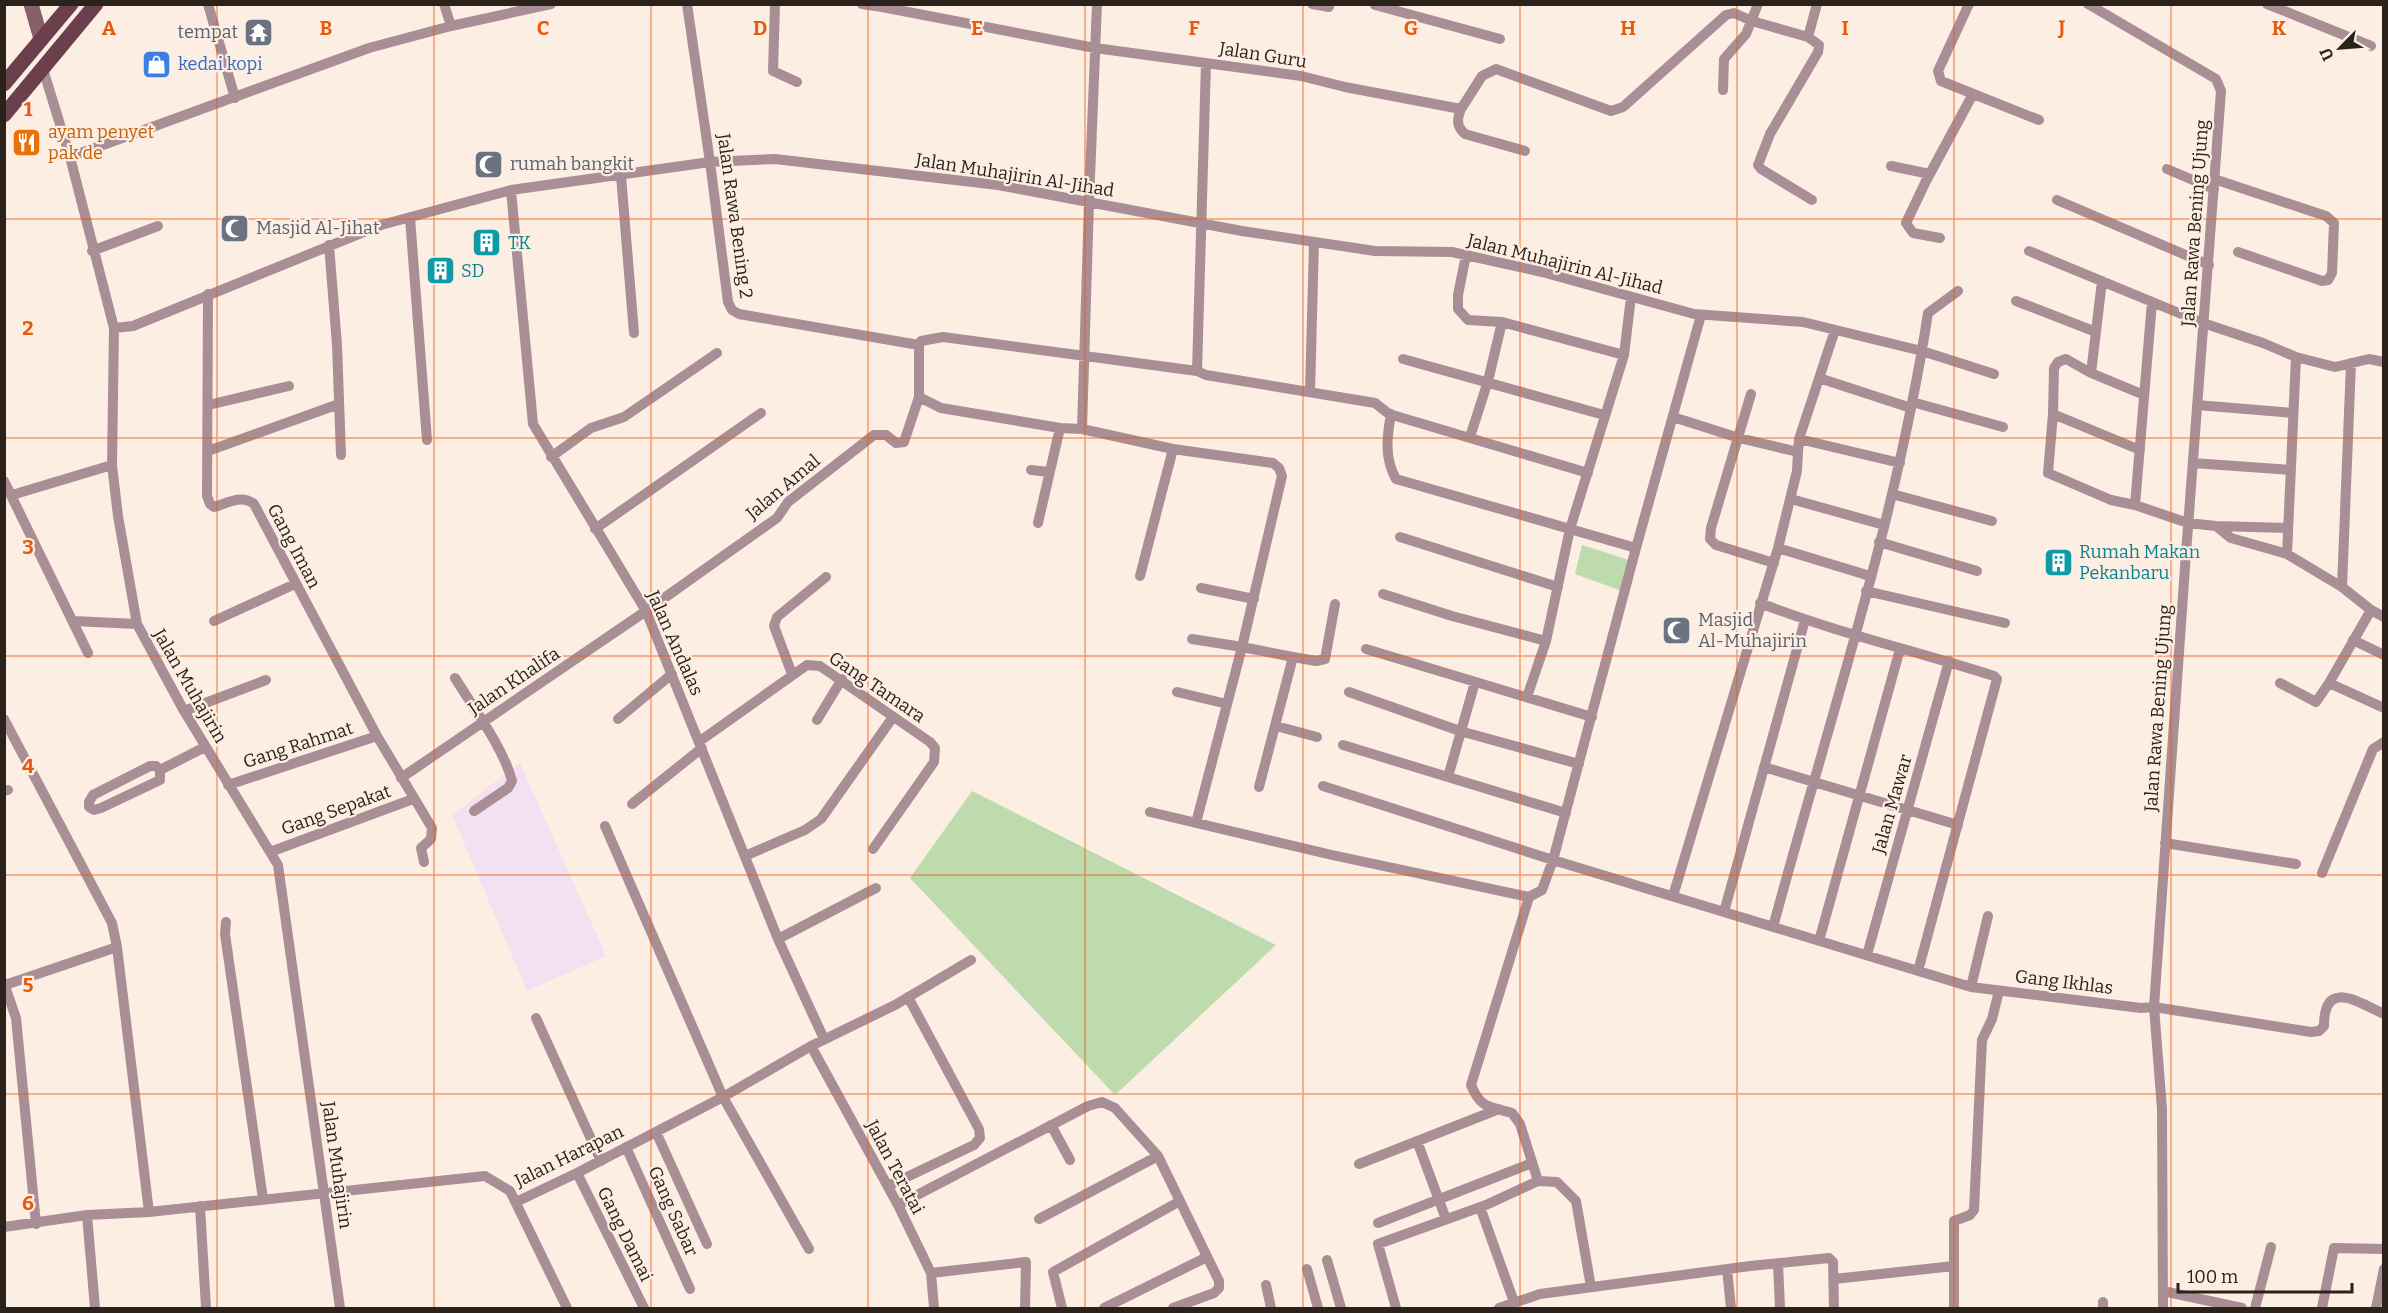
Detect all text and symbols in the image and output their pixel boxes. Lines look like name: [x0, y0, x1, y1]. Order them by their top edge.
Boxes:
text: A: [102, 16, 117, 40]
temple icon: tempat: [243, 16, 275, 48]
text: B: [320, 16, 333, 40]
text: C: [537, 16, 549, 40]
text: D: [753, 16, 767, 40]
text: E: [971, 16, 983, 40]
text: F: [1188, 16, 1200, 40]
text: G: [1404, 16, 1418, 40]
text: H: [1620, 16, 1636, 40]
text: I: [1841, 16, 1849, 40]
text: J: [2058, 16, 2066, 40]
text: K: [2272, 16, 2287, 40]
north arrow: [2310, 18, 2370, 78]
place label: tempat: [178, 21, 238, 43]
street label: Jalan Guru: [1217, 37, 1308, 73]
text: U: [2316, 45, 2338, 64]
shop icon: kedai kopi: [141, 48, 173, 80]
place label: kedai kopi: [178, 53, 263, 75]
text: 1: [24, 97, 33, 121]
street label: Jalan Rawa Bening Ujung: [2177, 119, 2213, 328]
place label: ayam penyet pak de: [48, 121, 154, 164]
restaurant icon: ayam penyet pak de: [11, 126, 43, 158]
street label: Jalan Rawa Bening 2: [712, 131, 757, 300]
mosque icon: rumah bangkit: [473, 148, 505, 180]
street label: Jalan Muhajirin Al-Jihad: [913, 148, 1116, 202]
place label: rumah bangkit: [510, 153, 635, 175]
mosque icon: Masjid Al-Jihat: [219, 212, 251, 244]
place label: Masjid Al-Jihat: [256, 217, 380, 239]
building icon: TK: [471, 227, 503, 259]
street label: Jalan Muhajirin Al-Jihad: [1464, 229, 1665, 299]
place label: TK: [508, 232, 531, 254]
building icon: SD: [424, 255, 456, 287]
place label: SD: [461, 260, 484, 282]
text: 2: [22, 316, 34, 340]
street label: Jalan Amal: [741, 450, 824, 525]
street label: Gang Iman: [263, 500, 326, 593]
text: 3: [22, 535, 34, 559]
place label: Rumah Makan Pekanbaru: [2079, 541, 2201, 584]
building icon: Rumah Makan Pekanbaru: [2042, 546, 2074, 578]
street label: Jalan Andalas: [642, 586, 708, 699]
street label: Jalan Rawa Bening Ujung: [2140, 604, 2176, 813]
place label: Masjid Al-Muhajirin: [1698, 609, 1807, 652]
mosque icon: Masjid Al-Muhajirin: [1661, 614, 1693, 646]
street label: Jalan Muhajirin: [148, 624, 232, 748]
street label: Jalan Khalifa: [463, 642, 564, 720]
street label: Gang Tamara: [825, 647, 930, 727]
street label: Gang Rahmat: [240, 717, 356, 773]
street label: Jalan Mawar: [1867, 752, 1917, 857]
text: 4: [22, 754, 34, 778]
street label: Gang Sepakat: [278, 780, 394, 840]
street label: Gang Ikhlas: [2014, 965, 2114, 999]
text: 5: [23, 973, 34, 997]
street label: Jalan Muhajirin: [317, 1099, 357, 1231]
street label: Jalan Teratai: [861, 1115, 929, 1218]
street label: Jalan Harapan: [510, 1120, 628, 1192]
street label: Gang Sabar: [643, 1162, 703, 1260]
street label: Gang Damai: [593, 1183, 657, 1285]
text: 6: [22, 1191, 34, 1215]
scale bar: [2178, 1256, 2352, 1294]
text: 100 m: [2187, 1266, 2238, 1288]

